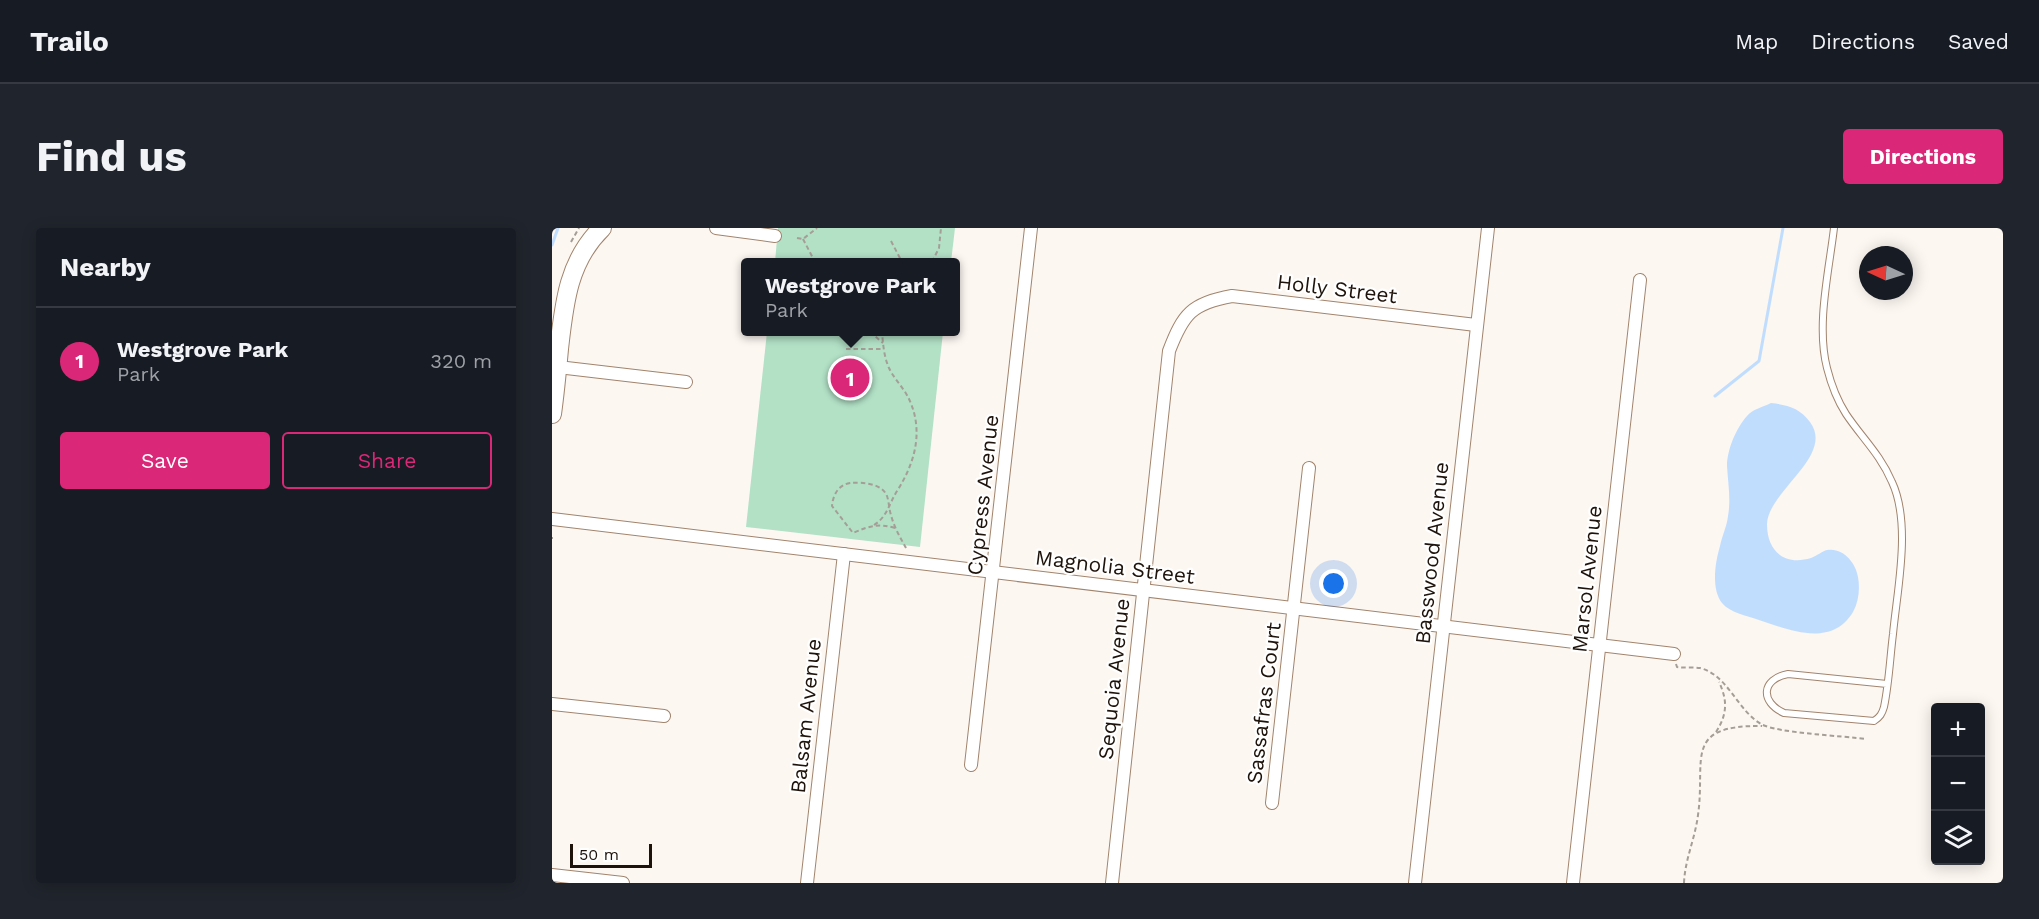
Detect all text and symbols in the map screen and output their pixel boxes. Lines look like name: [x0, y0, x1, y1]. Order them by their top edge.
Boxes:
text: Trailo: [30, 25, 109, 58]
text: Map: [1735, 29, 1778, 54]
text: Directions: [1811, 29, 1915, 54]
text: Saved: [1948, 29, 2009, 54]
button: Directions: [1843, 129, 2003, 184]
text: Find us: [36, 132, 187, 181]
north arrow: [1859, 246, 1913, 300]
text: Nearby: [60, 252, 151, 282]
popup: [741, 258, 960, 336]
street label: Holly Street: [1276, 269, 1399, 308]
text: Westgrove Park: [765, 273, 936, 298]
text: Park: [765, 298, 808, 322]
text: Westgrove Park: [117, 337, 288, 362]
text: 1: [75, 349, 84, 373]
text: 320 m: [430, 349, 492, 373]
pin: 1: [830, 356, 870, 400]
text: Park: [117, 362, 160, 386]
street label: Cypress Avenue: [962, 413, 1003, 577]
button: Save: [60, 432, 270, 489]
button: Share: [282, 432, 492, 489]
street label: Basswood Avenue: [1409, 460, 1454, 645]
street label: Marsol Avenue: [1566, 504, 1607, 654]
street label: Magnolia Street: [1034, 544, 1196, 589]
your location: [1319, 569, 1348, 598]
street label: Sequoia Avenue: [1093, 597, 1134, 761]
street label: Sassafras Court: [1241, 621, 1286, 785]
street label: Balsam Avenue: [785, 637, 826, 795]
map controls: [1931, 703, 1985, 865]
button: +: [1931, 703, 1985, 757]
button: −: [1931, 757, 1985, 811]
button: layers: [1931, 811, 1985, 865]
scale bar: [570, 841, 652, 868]
text: 50 m: [579, 845, 619, 864]

